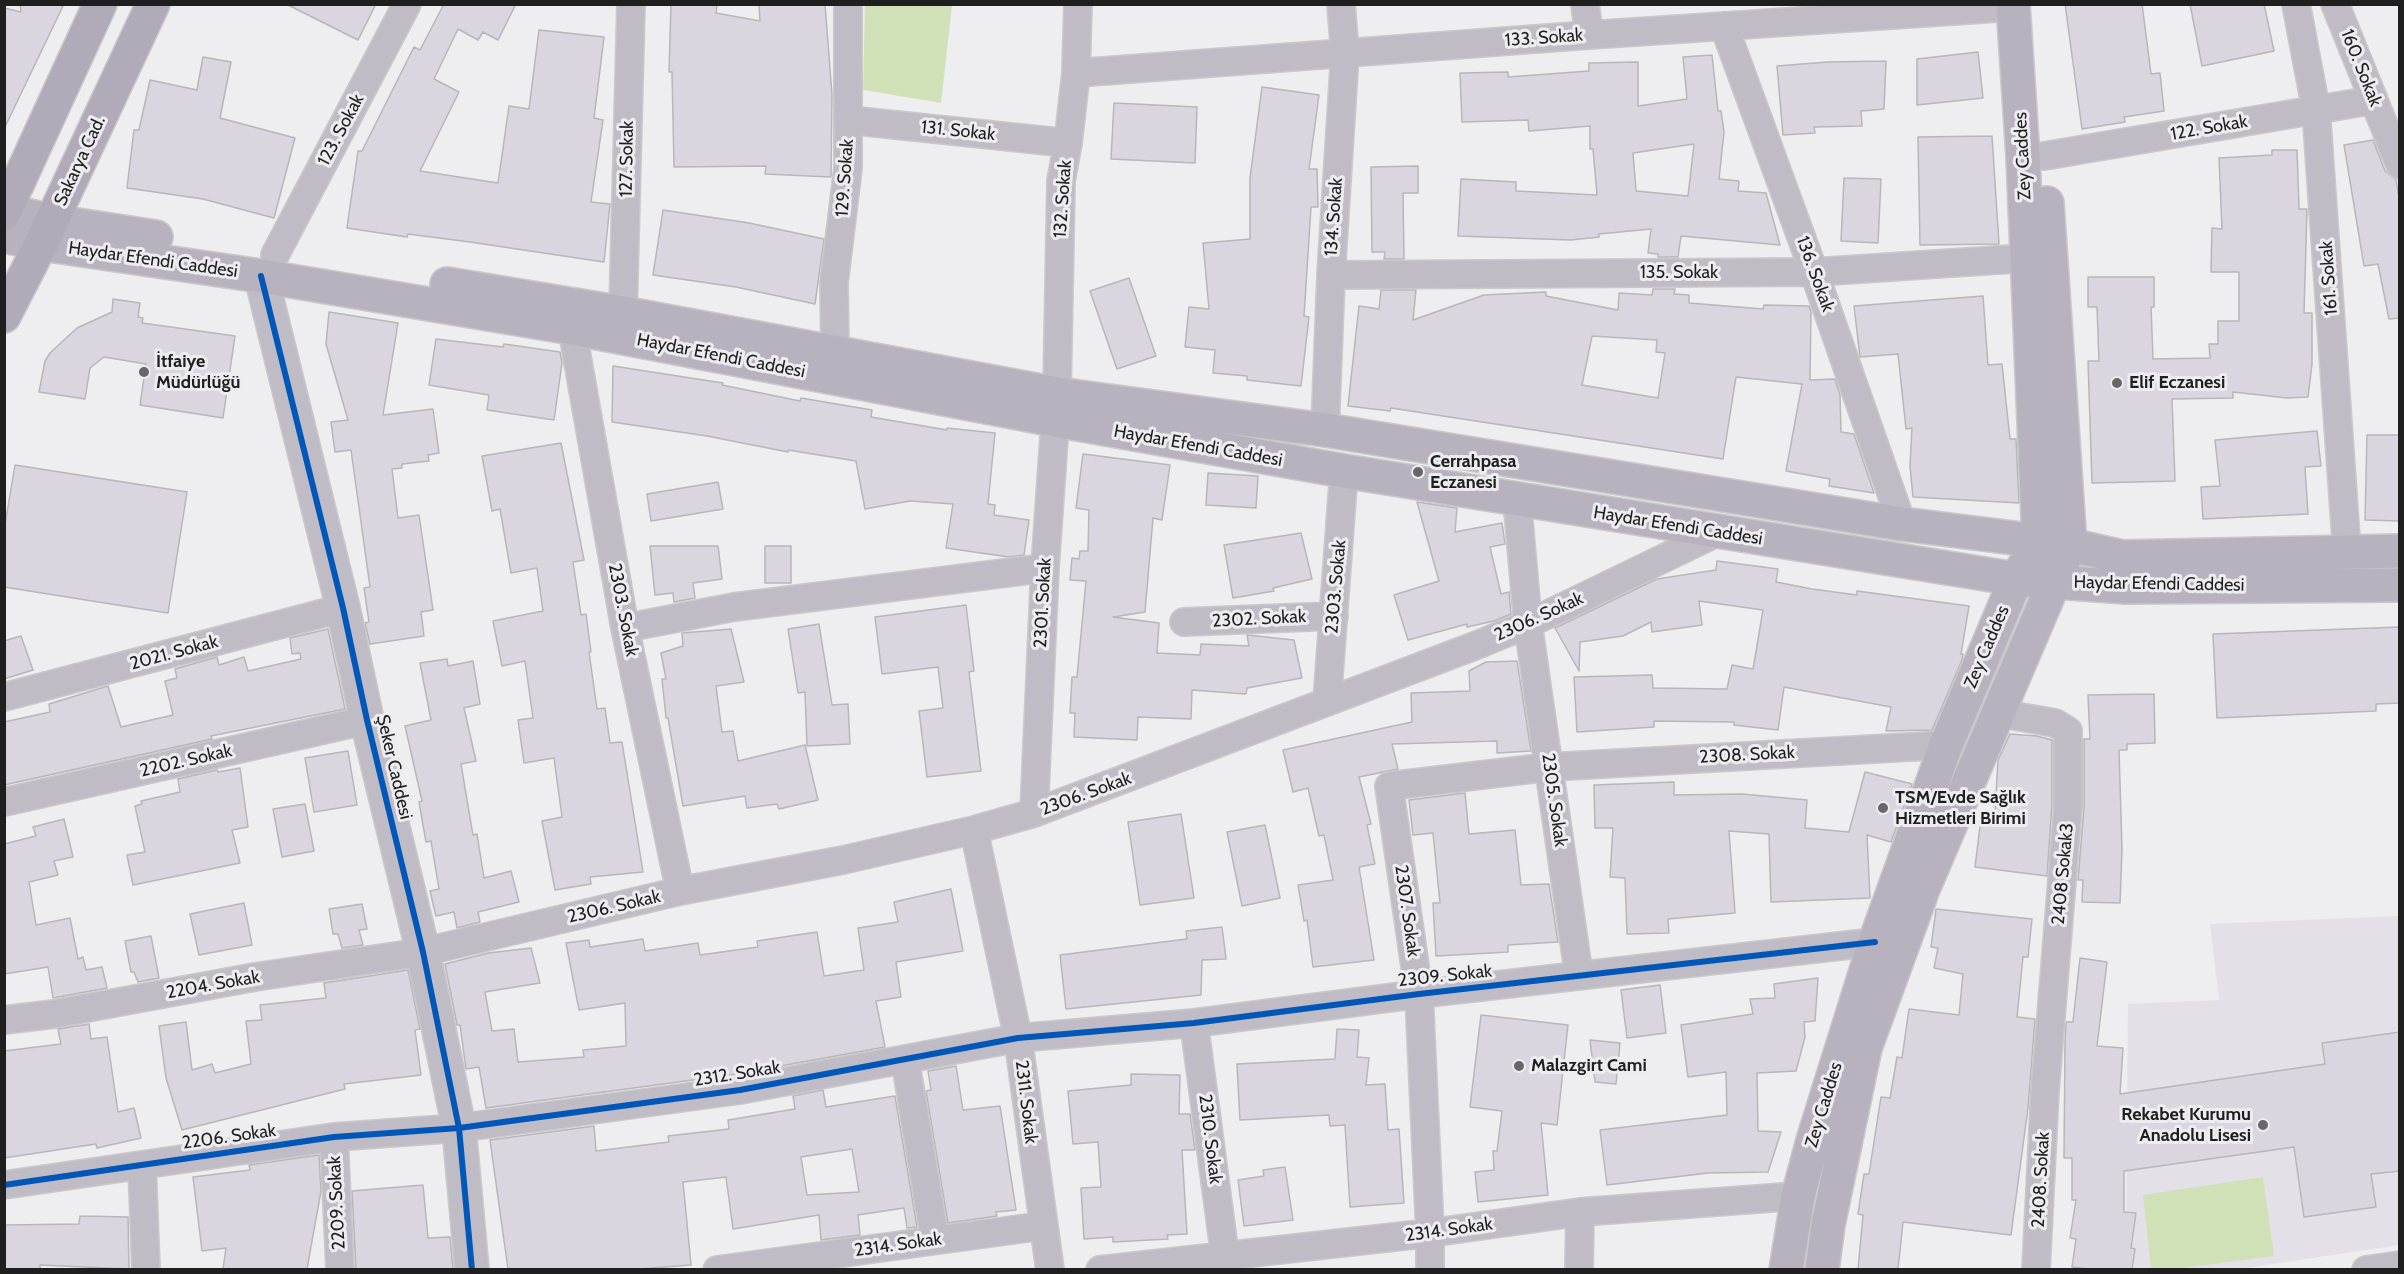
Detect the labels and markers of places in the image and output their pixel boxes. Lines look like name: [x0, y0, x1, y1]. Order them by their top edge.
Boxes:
place label: İtfaiye Müdürlüğü: [156, 351, 240, 394]
marker: İtfaiye Müdürlüğü: [137, 365, 151, 379]
place label: Elif Eczanesi: [2129, 372, 2225, 394]
marker: Elif Eczanesi: [2110, 376, 2124, 390]
place label: Cerrahpasa Eczanesi: [1430, 451, 1517, 494]
marker: Cerrahpasa Eczanesi: [1411, 465, 1425, 479]
place label: TSM/Evde Sağlık Hizmetleri Birimi: [1895, 787, 2026, 830]
marker: TSM/Evde Sağlık Hizmetleri Birimi: [1876, 801, 1890, 815]
place label: Malazgirt Cami: [1531, 1055, 1647, 1077]
marker: Malazgirt Cami: [1512, 1059, 1526, 1073]
place label: Rekabet Kurumu Anadolu Lisesi: [2121, 1104, 2251, 1146]
marker: Rekabet Kurumu Anadolu Lisesi: [2256, 1118, 2270, 1132]

